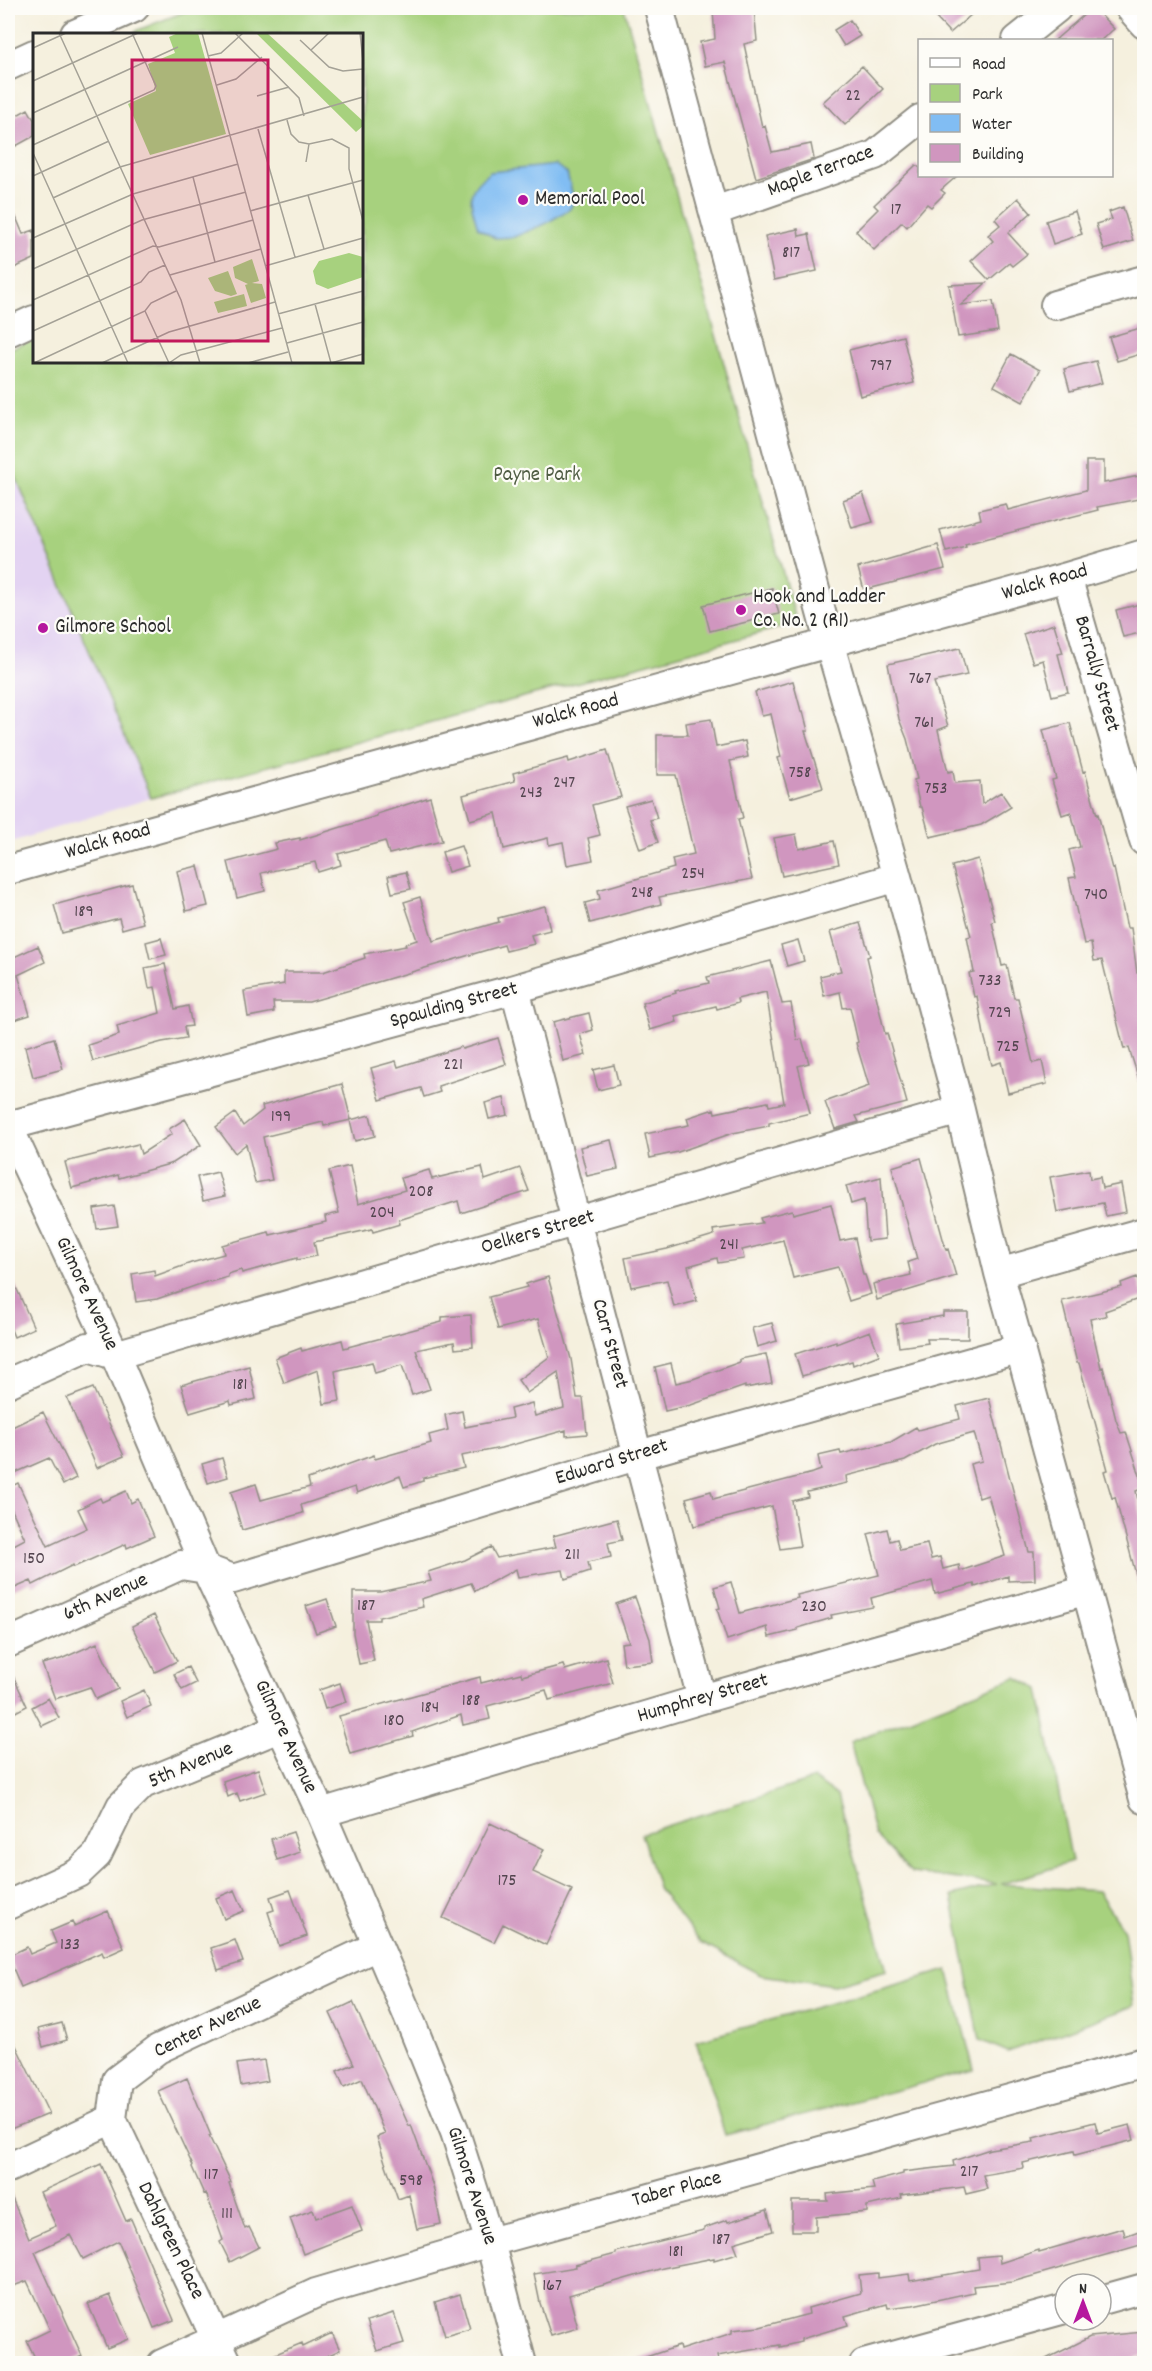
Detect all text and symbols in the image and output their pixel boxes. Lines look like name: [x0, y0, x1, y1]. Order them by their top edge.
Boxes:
inset map: [33, 33, 363, 363]
legend: [918, 39, 1113, 177]
text: Road: [972, 53, 1006, 78]
text: Park: [972, 83, 1003, 108]
house number: 22: [845, 84, 861, 109]
text: Water: [972, 113, 1012, 138]
street label: Maple Terrace: [764, 138, 878, 206]
text: Building: [972, 143, 1024, 168]
place label: Memorial Pool: [535, 185, 645, 215]
marker: Memorial Pool: [516, 193, 530, 207]
house number: 17: [891, 198, 902, 223]
house number: 817: [782, 241, 800, 266]
house number: 797: [870, 354, 892, 379]
park label: Payne Park: [493, 461, 581, 491]
street label: Walck Road: [999, 556, 1091, 610]
place label: Hook and Ladder Co. No. 2 (R1): [753, 583, 885, 637]
marker: Hook and Ladder Co. No. 2 (R1): [734, 603, 748, 617]
street label: Barrally Street: [1065, 612, 1127, 736]
place label: Gilmore School: [55, 613, 171, 643]
marker: Gilmore School: [36, 621, 50, 635]
house number: 767: [909, 667, 931, 692]
street label: Walck Road: [530, 686, 622, 738]
house number: 761: [914, 711, 934, 736]
house number: 758: [789, 761, 811, 786]
house number: 247: [553, 771, 575, 796]
house number: 753: [924, 777, 948, 802]
house number: 243: [519, 781, 543, 806]
street label: Walck Road: [62, 815, 154, 869]
house number: 254: [681, 862, 705, 887]
house number: 248: [631, 881, 653, 906]
house number: 740: [1084, 883, 1108, 908]
house number: 189: [74, 900, 94, 925]
house number: 733: [979, 969, 1001, 994]
street label: Spaulding Street: [387, 974, 522, 1037]
house number: 729: [988, 1001, 1012, 1026]
house number: 725: [996, 1035, 1020, 1060]
house number: 221: [443, 1053, 463, 1078]
house number: 199: [271, 1105, 291, 1130]
house number: 208: [409, 1180, 433, 1205]
house number: 204: [369, 1201, 395, 1226]
street label: Oelkers Street: [478, 1202, 598, 1263]
street label: Gilmore Avenue: [47, 1232, 125, 1356]
house number: 241: [719, 1233, 739, 1258]
street label: Carr Street: [583, 1296, 635, 1392]
house number: 181: [232, 1373, 248, 1398]
street label: Edward Street: [552, 1432, 672, 1494]
house number: 211: [564, 1543, 580, 1568]
house number: 150: [23, 1547, 45, 1572]
street label: 6th Avenue: [59, 1566, 153, 1630]
house number: 187: [357, 1594, 375, 1619]
house number: 230: [801, 1595, 827, 1620]
street label: Humphrey Street: [634, 1666, 772, 1732]
street label: Gilmore Avenue: [246, 1675, 324, 1799]
house number: 188: [462, 1689, 480, 1714]
house number: 184: [421, 1696, 439, 1721]
house number: 180: [384, 1709, 404, 1734]
street label: 5th Avenue: [144, 1735, 238, 1797]
house number: 175: [497, 1869, 517, 1894]
house number: 133: [60, 1933, 80, 1958]
street label: Center Avenue: [149, 1989, 267, 2067]
street label: Gilmore Avenue: [438, 2123, 504, 2249]
house number: 217: [960, 2160, 978, 2185]
house number: 117: [204, 2163, 218, 2188]
street label: Taber Place: [629, 2164, 725, 2216]
house number: 598: [399, 2169, 423, 2194]
street label: Dahlgreen Place: [129, 2177, 211, 2305]
house number: 111: [221, 2202, 233, 2227]
house number: 187: [712, 2228, 730, 2253]
house number: 181: [668, 2240, 684, 2265]
north arrow: [1053, 2272, 1113, 2332]
house number: 167: [542, 2274, 562, 2299]
text: N: [1079, 2278, 1087, 2301]

